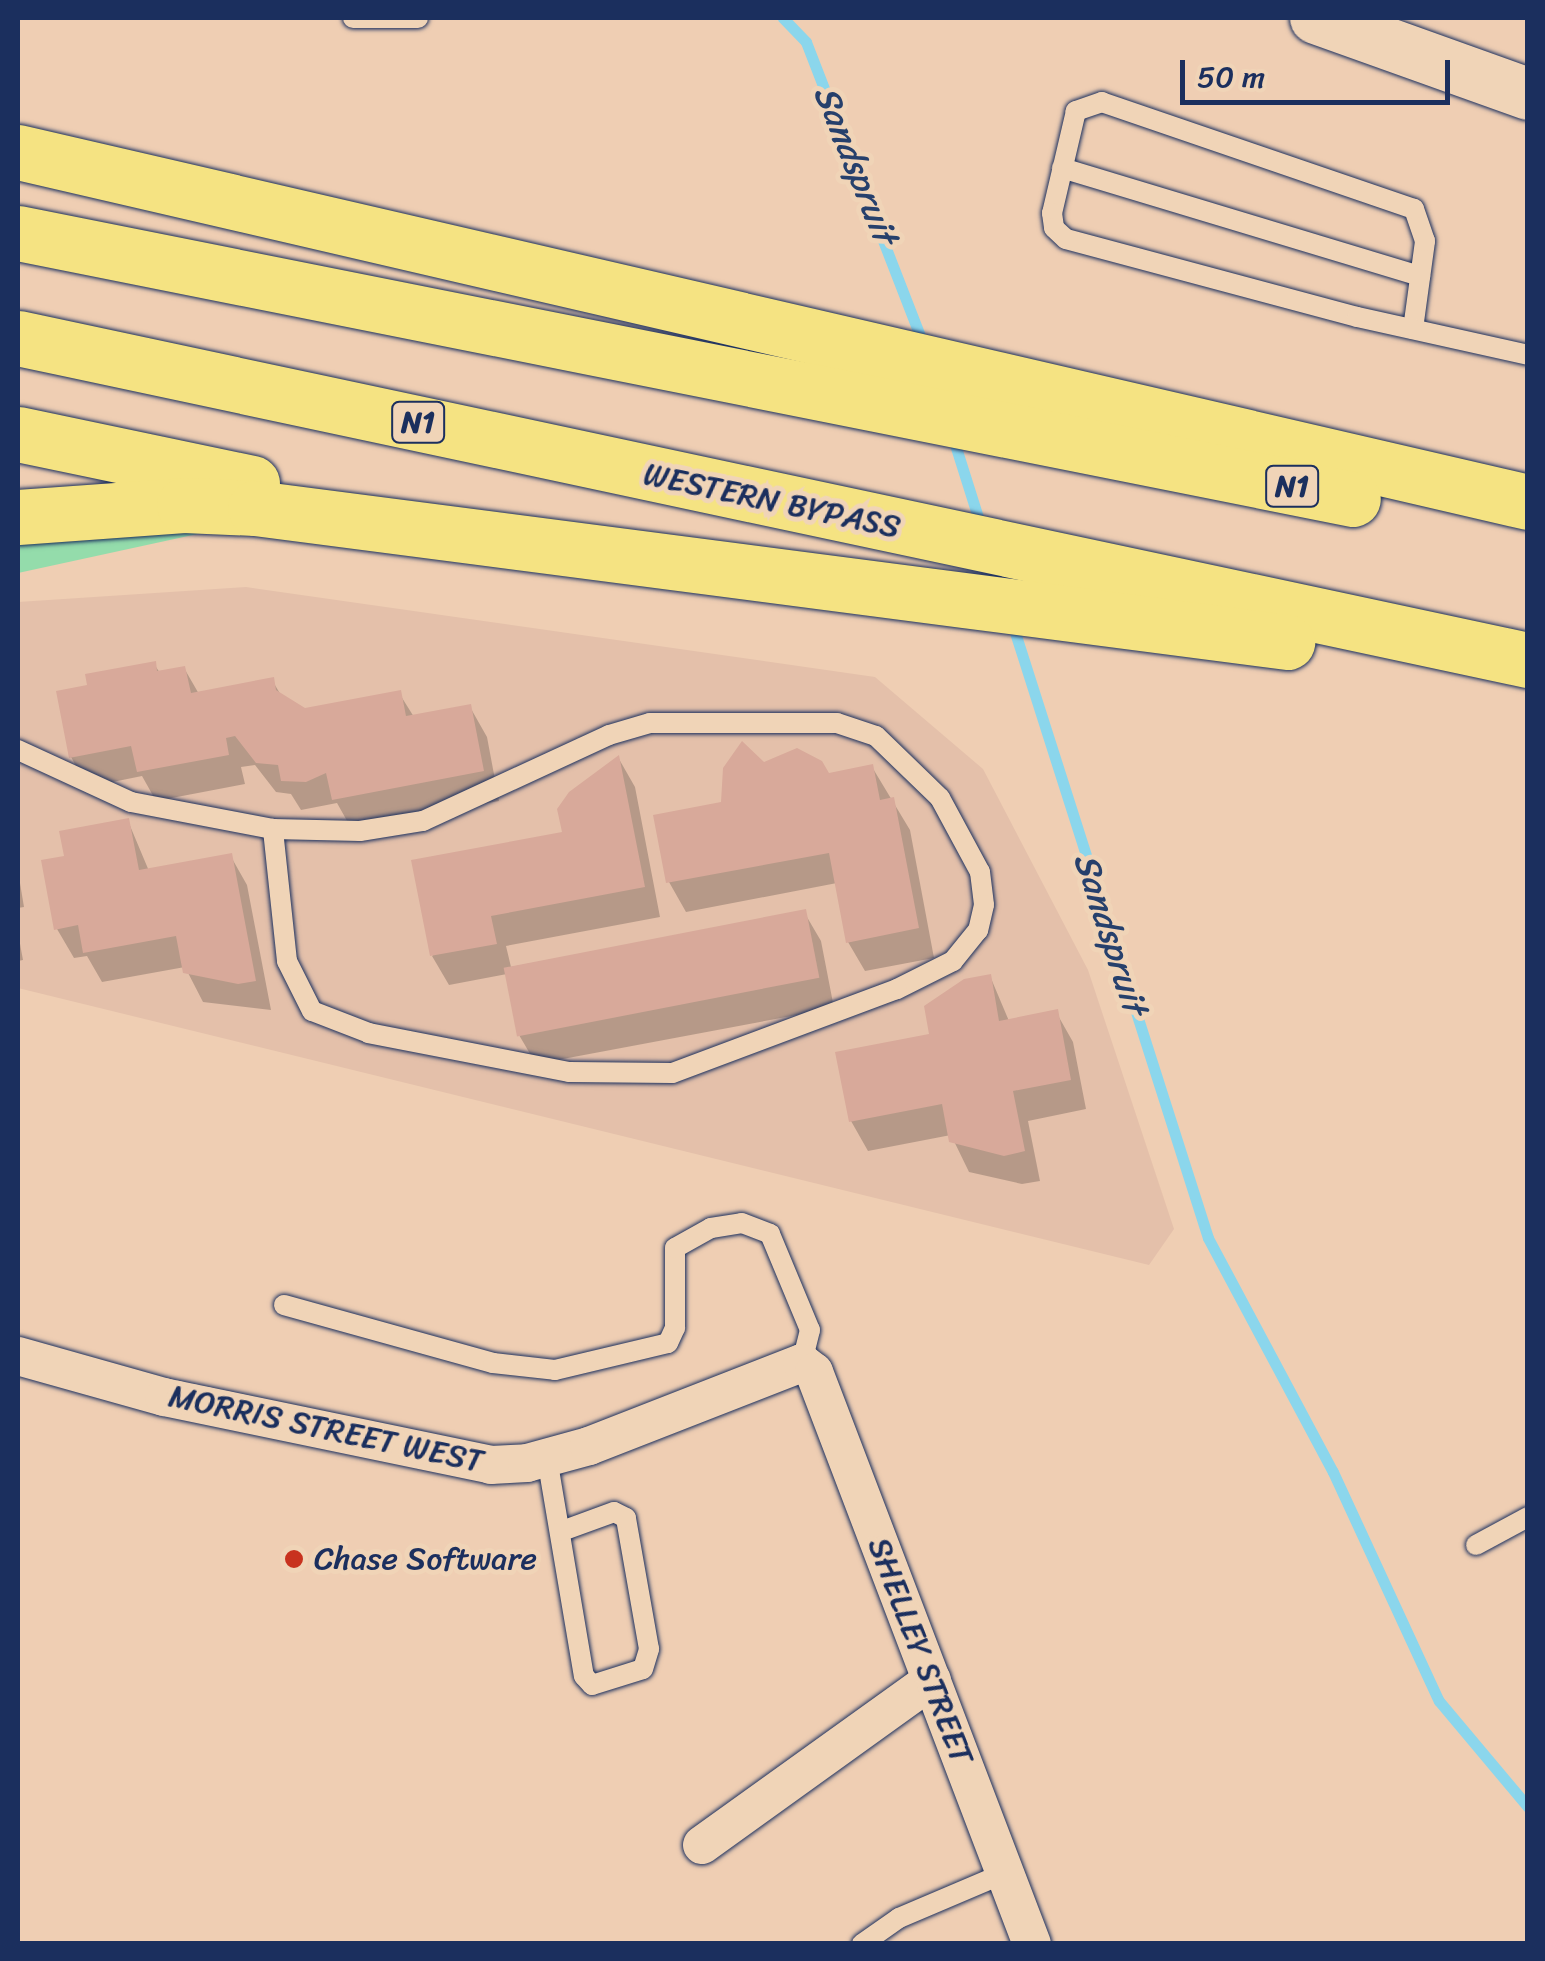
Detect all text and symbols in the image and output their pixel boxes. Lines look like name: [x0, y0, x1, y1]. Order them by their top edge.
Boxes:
scale bar: [1185, 40, 1455, 102]
text: 50 m: [1197, 50, 1265, 104]
water label: Sandspruit: [805, 79, 907, 249]
road number: N1: [390, 397, 446, 447]
street label: WESTERN BYPASS: [639, 455, 905, 547]
road number: N1: [1264, 461, 1320, 511]
water label: Sandspruit: [1065, 847, 1157, 1019]
street label: MORRIS STREET WEST: [166, 1377, 486, 1481]
street label: SHELLEY STREET: [858, 1531, 982, 1771]
place label: Chase Software: [314, 1540, 536, 1578]
marker: Chase Software: [283, 1548, 305, 1570]

